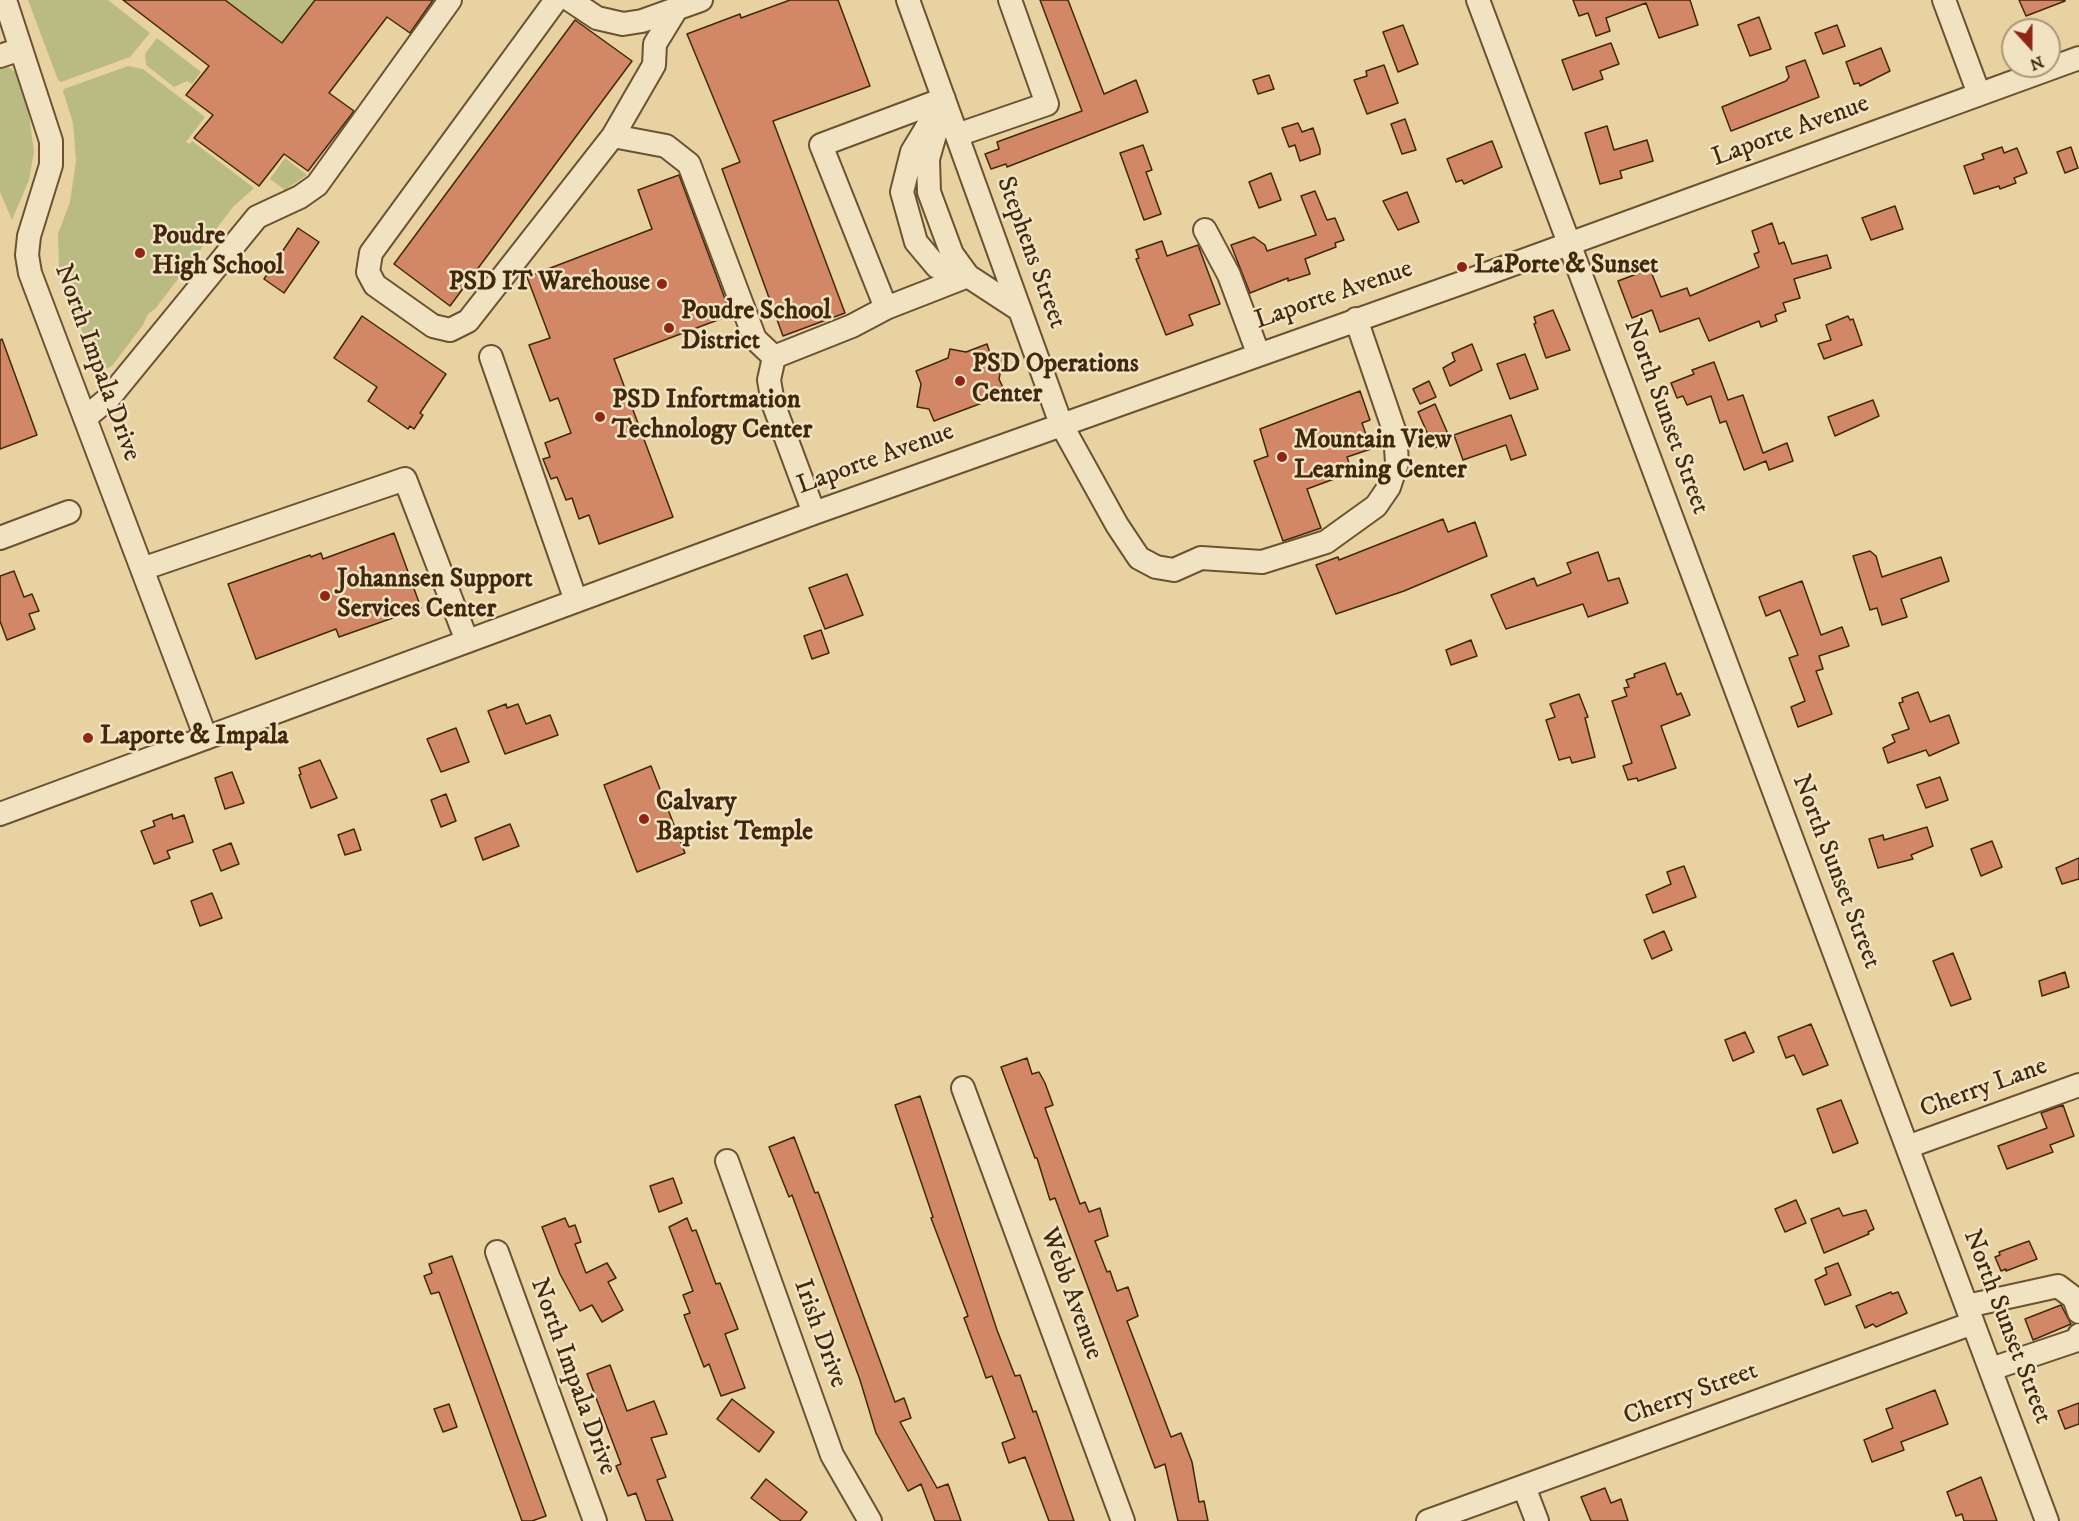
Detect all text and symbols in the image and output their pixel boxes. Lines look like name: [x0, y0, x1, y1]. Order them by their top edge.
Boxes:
north arrow: [2001, 18, 2061, 78]
text: N: [2027, 51, 2046, 75]
street label: Laporte Avenue: [1708, 89, 1874, 175]
street label: Stephens Street: [988, 173, 1072, 333]
place label: Poudre High School: [152, 222, 284, 284]
marker: Poudre High School: [133, 246, 147, 260]
place label: LaPorte & Sunset: [1474, 251, 1658, 283]
street label: Laporte Avenue: [1251, 254, 1417, 338]
street label: North Impala Drive: [46, 260, 146, 466]
marker: LaPorte & Sunset: [1455, 260, 1469, 274]
place label: PSD IT Warehouse: [448, 268, 650, 300]
marker: PSD IT Warehouse: [655, 277, 669, 291]
place label: Poudre School District: [681, 297, 831, 358]
street label: North Sunset Street: [1615, 315, 1715, 519]
marker: Poudre School District: [662, 321, 676, 335]
place label: PSD Operations Center: [972, 350, 1139, 412]
marker: PSD Operations Center: [953, 374, 967, 388]
place label: PSD Infortmation Technology Center: [612, 386, 812, 448]
marker: PSD Infortmation Technology Center: [593, 410, 607, 424]
street label: Laporte Avenue: [793, 417, 959, 503]
place label: Mountain View Learning Center: [1294, 426, 1467, 488]
marker: Mountain View Learning Center: [1275, 450, 1289, 464]
place label: Johannsen Support Services Center: [337, 565, 533, 626]
marker: Johannsen Support Services Center: [318, 589, 332, 603]
place label: Laporte & Impala: [100, 722, 289, 754]
marker: Laporte & Impala: [81, 731, 95, 745]
street label: North Sunset Street: [1784, 771, 1886, 973]
place label: Calvary Baptist Temple: [656, 788, 813, 850]
marker: Calvary Baptist Temple: [637, 812, 651, 826]
street label: Cherry Lane: [1916, 1052, 2052, 1126]
street label: Webb Avenue: [1032, 1224, 1108, 1364]
street label: North Sunset Street: [1955, 1226, 2057, 1428]
street label: North Impala Drive: [522, 1274, 622, 1480]
street label: Irish Drive: [785, 1276, 853, 1392]
street label: Cherry Street: [1620, 1356, 1762, 1434]

